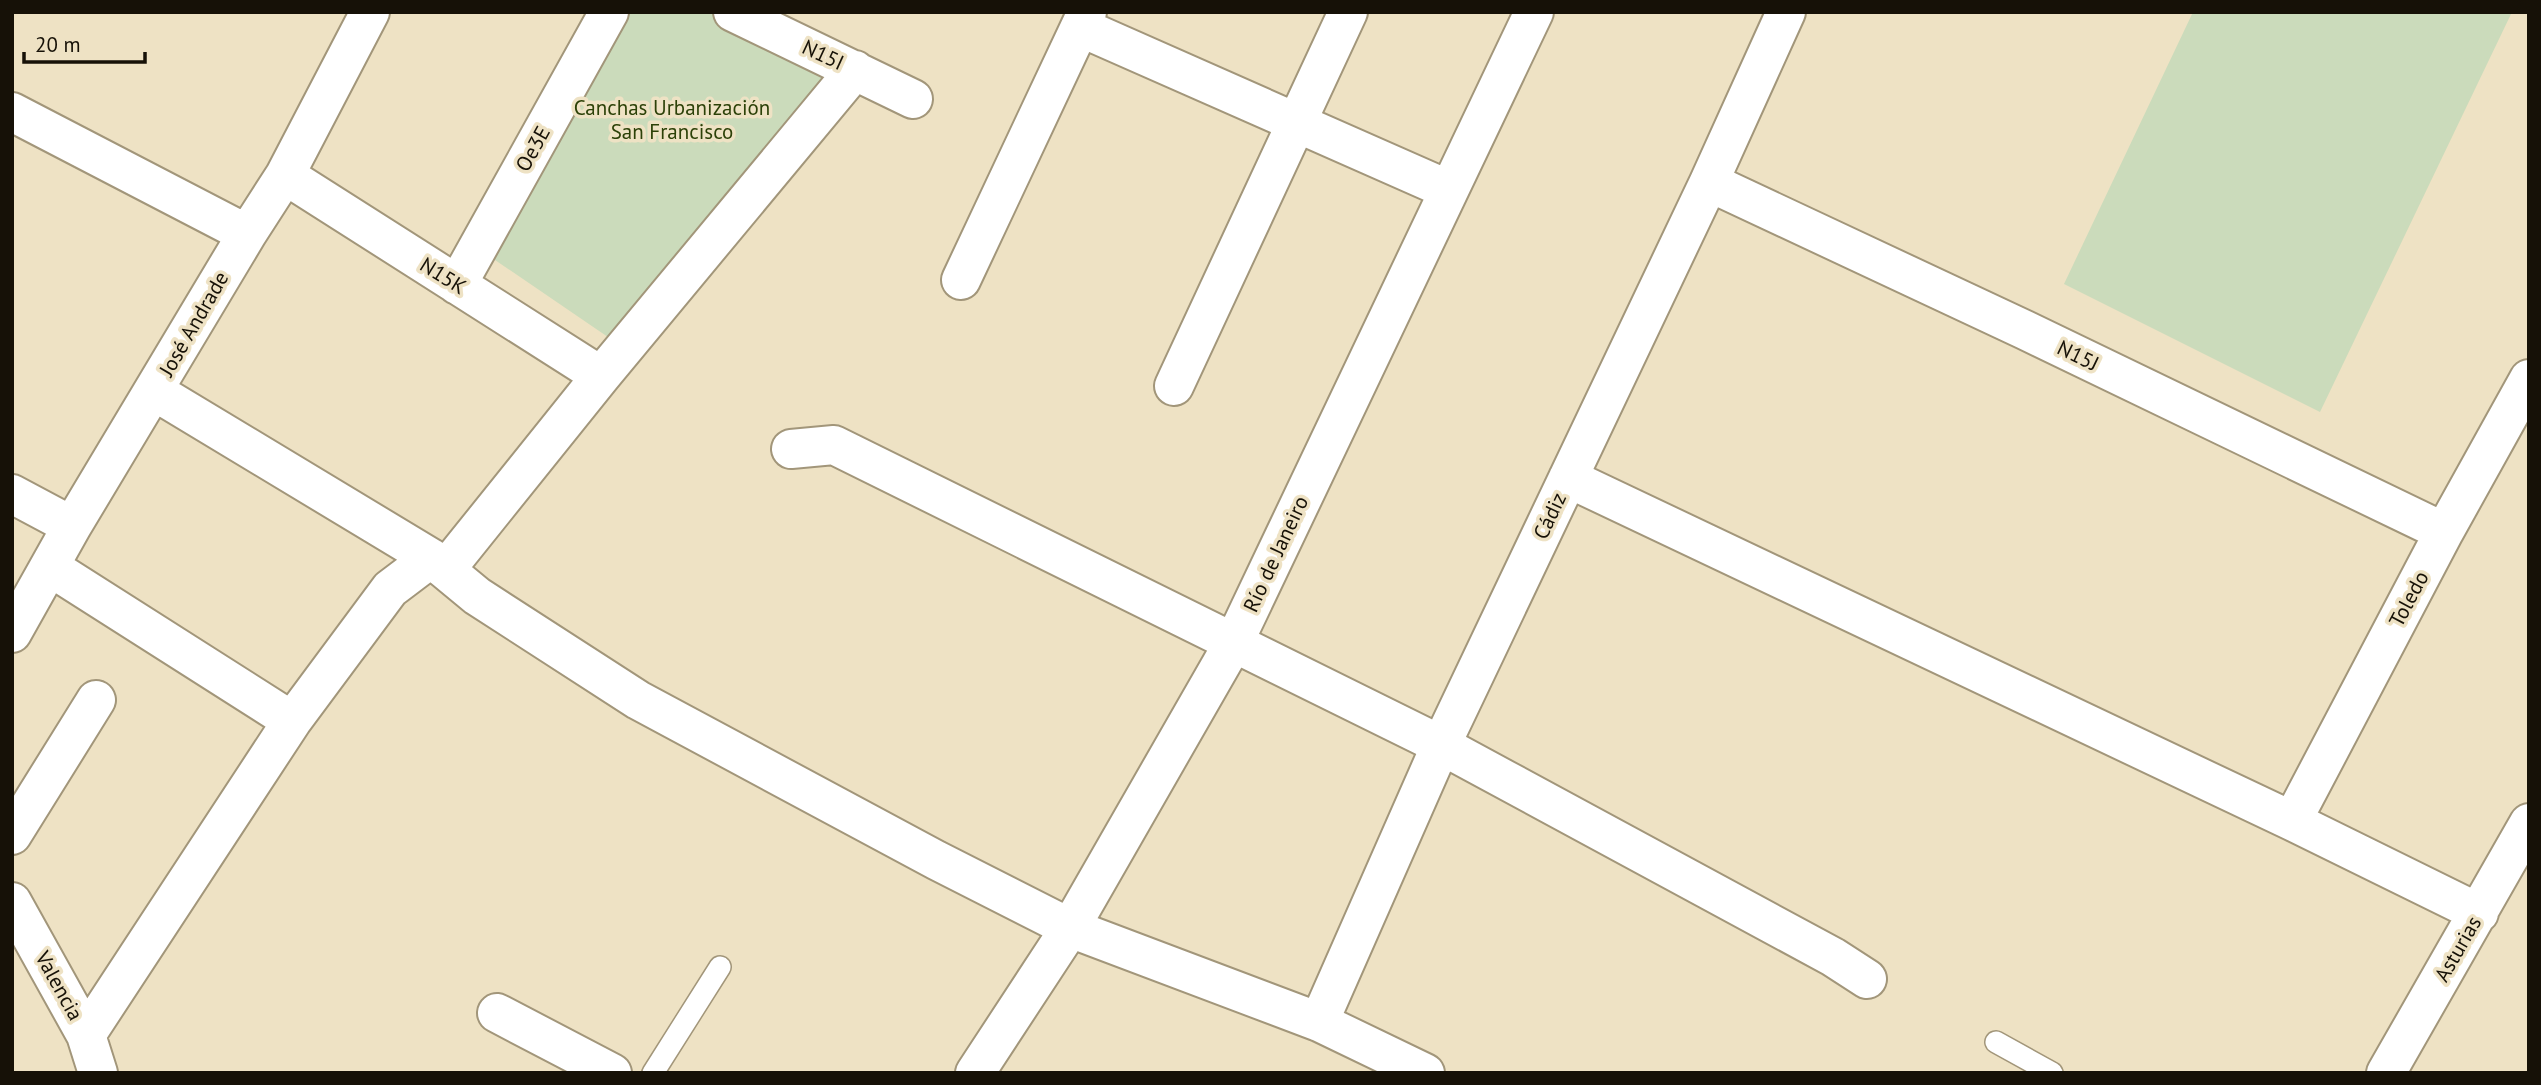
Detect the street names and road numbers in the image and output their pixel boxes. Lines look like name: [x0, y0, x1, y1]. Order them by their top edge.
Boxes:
street label: N15I: [798, 33, 848, 76]
street label: Oe3E: [509, 121, 556, 176]
street label: N15K: [415, 251, 472, 300]
street label: José Andrade: [152, 267, 234, 382]
street label: N15J: [2053, 334, 2104, 377]
street label: Cádiz: [1527, 488, 1572, 544]
street label: Río de Janeiro: [1237, 491, 1314, 616]
street label: Toledo: [2383, 566, 2434, 631]
street label: Asturias: [2428, 911, 2487, 987]
street label: Valencia: [29, 945, 89, 1025]

